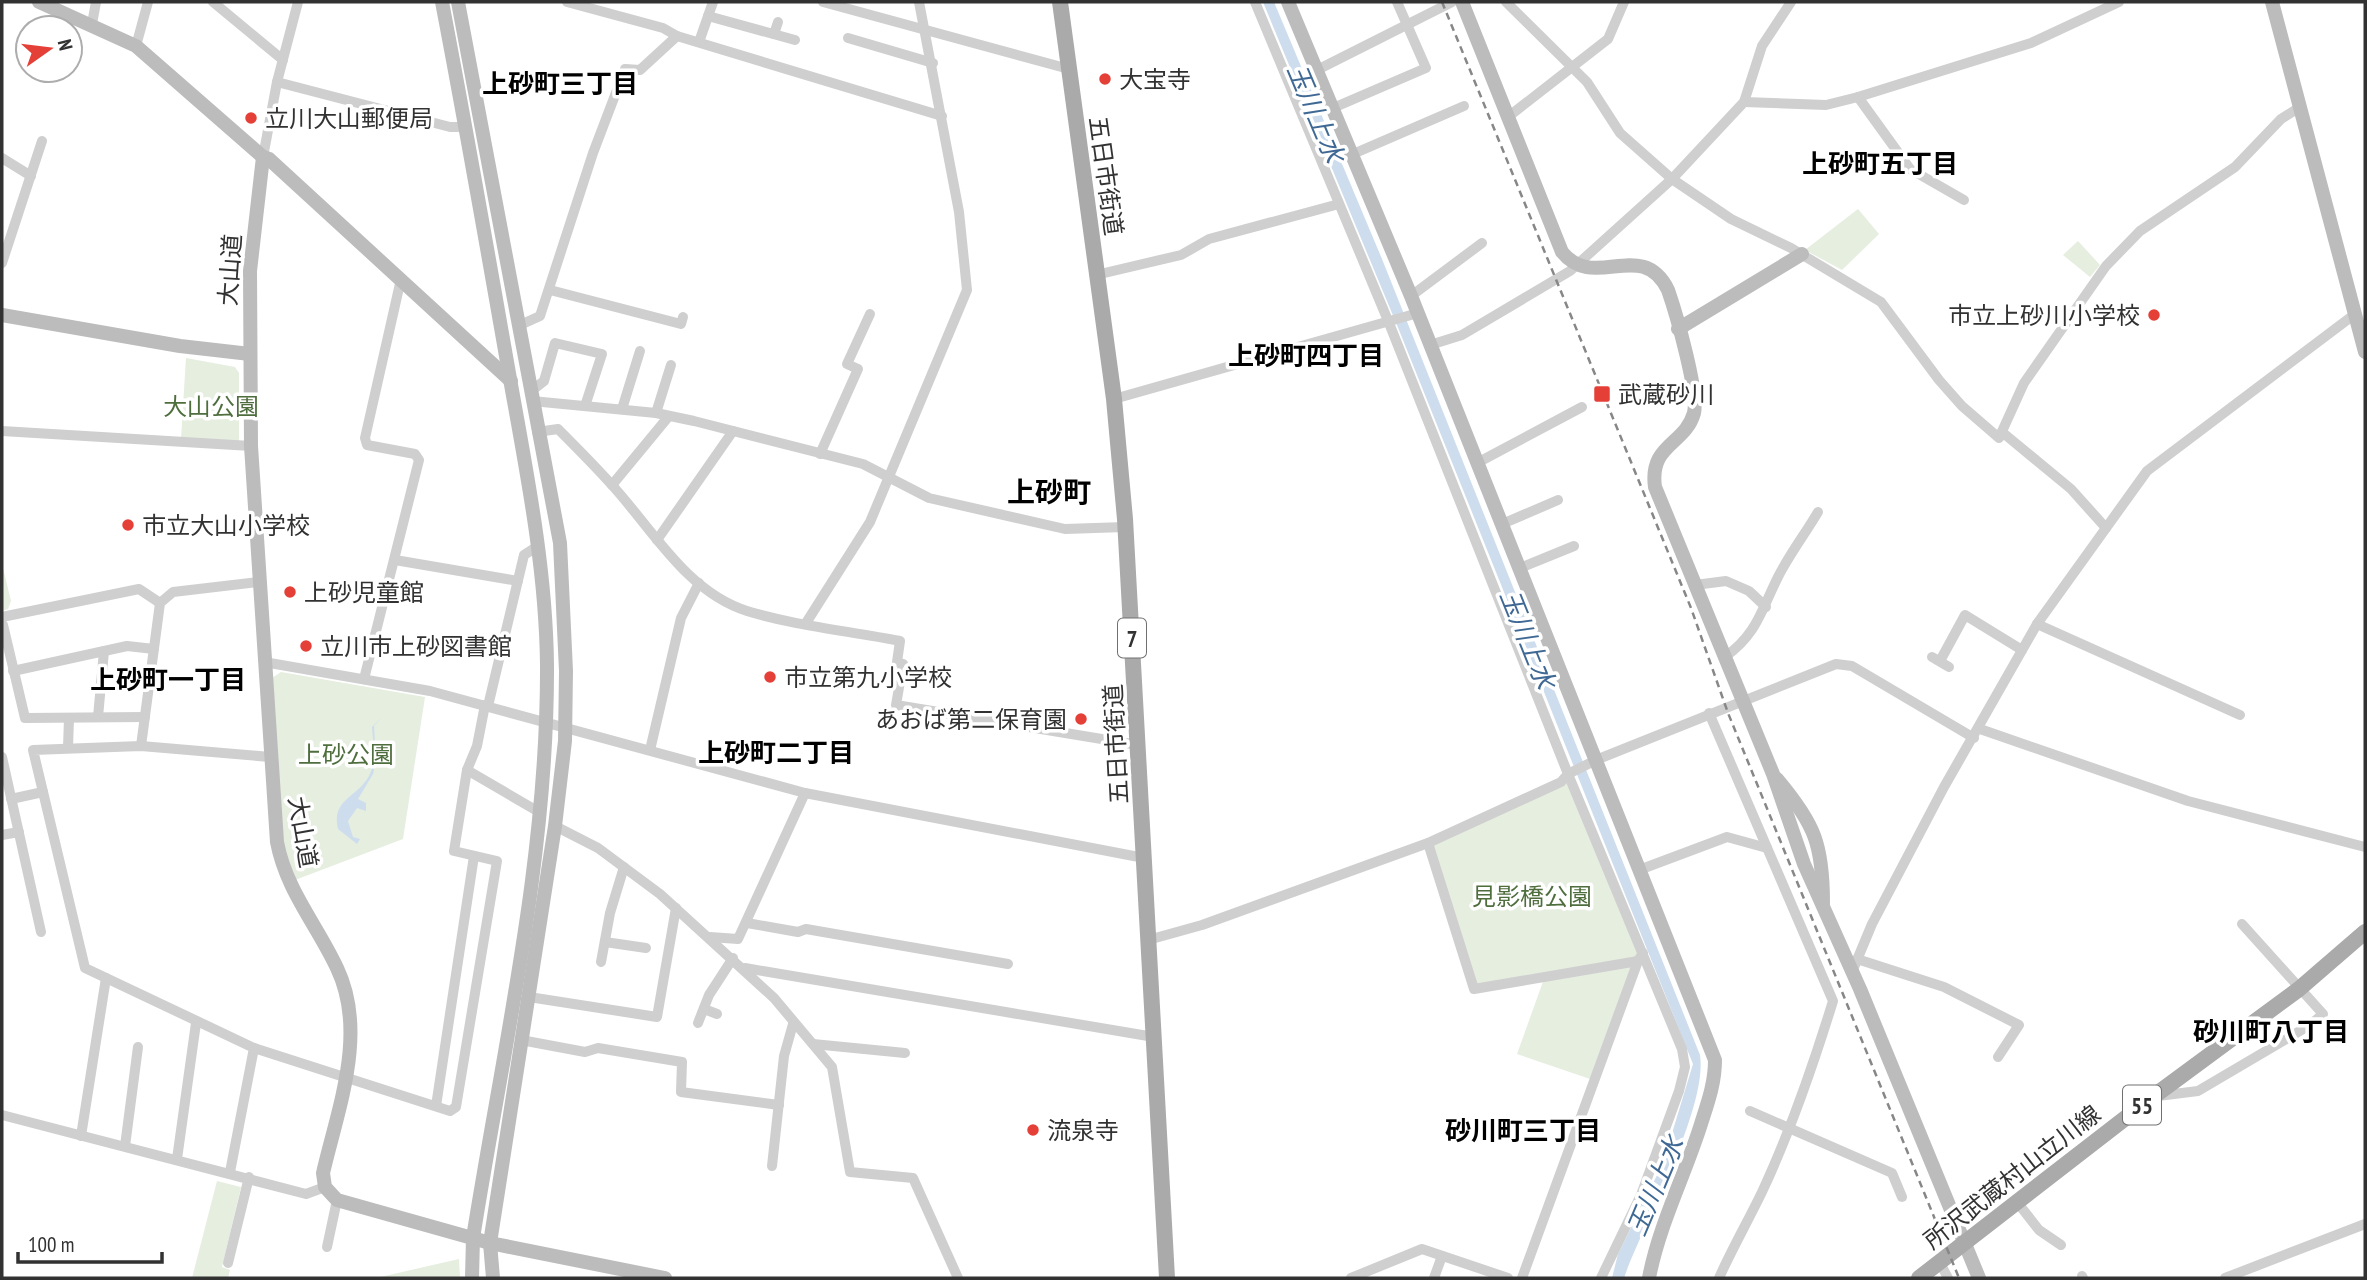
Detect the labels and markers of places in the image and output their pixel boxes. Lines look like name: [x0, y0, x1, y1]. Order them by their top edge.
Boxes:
place label: 大宝寺: [1119, 64, 1191, 95]
marker: 大宝寺: [1097, 71, 1113, 87]
place label: 立川大山郵便局: [265, 103, 433, 134]
marker: 立川大山郵便局: [243, 110, 259, 126]
place label: 市立上砂川小学校: [1948, 300, 2140, 331]
marker: 市立上砂川小学校: [2146, 307, 2162, 323]
place label: 武蔵砂川: [1618, 379, 1714, 410]
marker: 武蔵砂川: [1592, 384, 1612, 404]
place label: 市立大山小学校: [142, 510, 310, 541]
marker: 市立大山小学校: [120, 517, 136, 533]
place label: 上砂児童館: [304, 577, 424, 608]
marker: 上砂児童館: [282, 584, 298, 600]
place label: 立川市上砂図書館: [320, 631, 512, 662]
marker: 立川市上砂図書館: [298, 638, 314, 654]
place label: 市立第九小学校: [784, 662, 952, 693]
marker: 市立第九小学校: [762, 669, 778, 685]
place label: あおば第二保育園: [875, 704, 1067, 735]
marker: あおば第二保育園: [1073, 711, 1089, 727]
place label: 流泉寺: [1047, 1115, 1119, 1146]
marker: 流泉寺: [1025, 1122, 1041, 1138]

